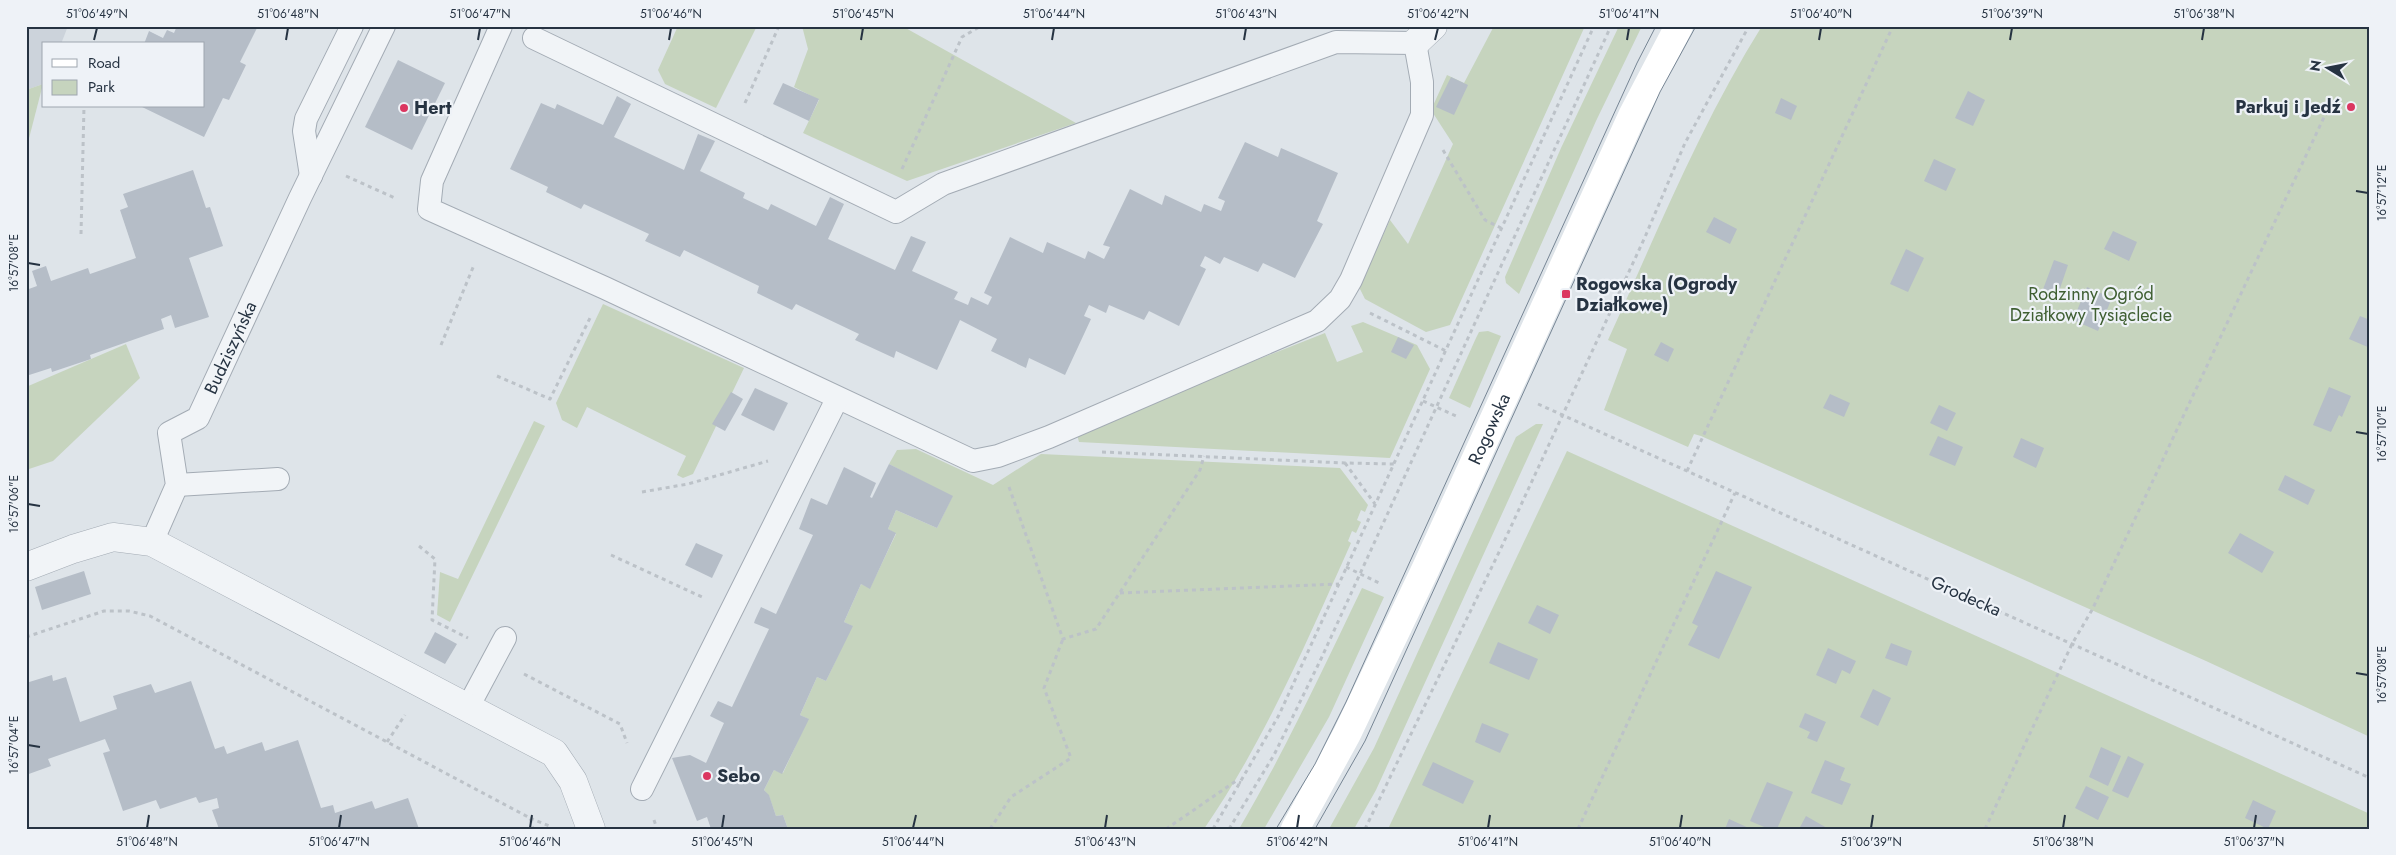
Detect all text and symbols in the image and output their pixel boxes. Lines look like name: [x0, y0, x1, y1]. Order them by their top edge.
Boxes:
text: 51°06'49"N: [66, 5, 128, 23]
text: 51°06'48"N: [257, 5, 319, 23]
text: 51°06'47"N: [449, 5, 511, 23]
text: 51°06'46"N: [640, 5, 702, 23]
text: 51°06'45"N: [832, 5, 894, 23]
text: 51°06'44"N: [1023, 5, 1085, 23]
text: 51°06'43"N: [1215, 5, 1277, 23]
text: 51°06'42"N: [1407, 5, 1469, 23]
text: 51°06'41"N: [1599, 5, 1659, 23]
text: 51°06'40"N: [1790, 5, 1852, 23]
text: 51°06'39"N: [1981, 5, 2043, 23]
text: 51°06'38"N: [2173, 5, 2235, 23]
legend: [42, 42, 205, 108]
north arrow: [2304, 42, 2354, 92]
text: Road: [88, 52, 120, 74]
text: N: [2304, 59, 2326, 73]
text: Park: [88, 76, 115, 98]
place label: Parkuj i Jedź: [2235, 94, 2342, 120]
place label: Hert: [414, 95, 452, 121]
marker: Parkuj i Jedź: [2345, 101, 2357, 113]
marker: Hert: [398, 102, 410, 114]
text: 16°57'12"E: [2373, 165, 2391, 221]
text: 16°57'08"E: [5, 234, 23, 292]
place label: Rogowska (Ogrody Działkowe): [1576, 271, 1738, 318]
park label: Rodzinny Ogród Działkowy Tysiąclecie: [2010, 281, 2172, 328]
marker: Rogowska (Ogrody Działkowe): [1560, 288, 1572, 300]
street label: Budziszyńska: [198, 297, 263, 398]
street label: Rogowska: [1462, 389, 1517, 469]
text: 16°57'10"E: [2373, 406, 2391, 462]
text: 16°57'06"E: [5, 475, 23, 533]
street label: Grodecka: [1927, 569, 2005, 623]
text: 16°57'08"E: [2373, 646, 2391, 704]
text: 16°57'04"E: [5, 716, 23, 774]
place label: Sebo: [717, 763, 761, 789]
marker: Sebo: [701, 770, 713, 782]
text: 51°06'48"N: [116, 833, 178, 851]
text: 51°06'47"N: [308, 833, 370, 851]
text: 51°06'46"N: [499, 833, 561, 851]
text: 51°06'45"N: [691, 833, 753, 851]
text: 51°06'44"N: [882, 833, 944, 851]
text: 51°06'43"N: [1074, 833, 1136, 851]
text: 51°06'42"N: [1266, 833, 1328, 851]
text: 51°06'41"N: [1458, 833, 1518, 851]
text: 51°06'40"N: [1649, 833, 1711, 851]
text: 51°06'39"N: [1840, 833, 1902, 851]
text: 51°06'38"N: [2032, 833, 2094, 851]
text: 51°06'37"N: [2224, 833, 2284, 851]

